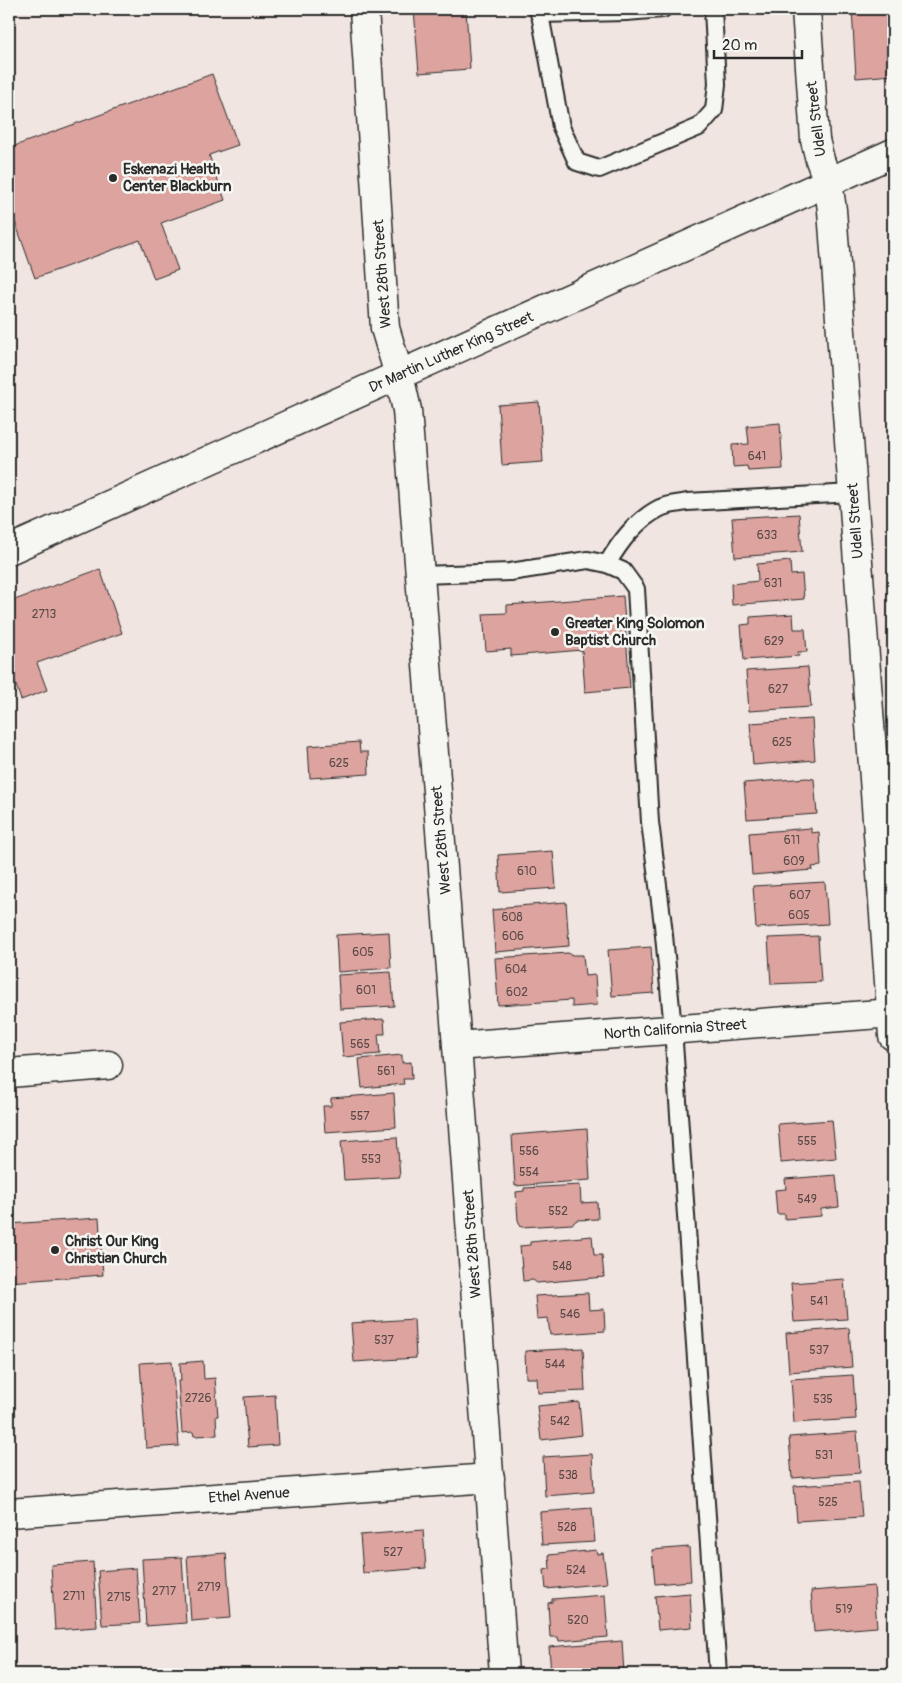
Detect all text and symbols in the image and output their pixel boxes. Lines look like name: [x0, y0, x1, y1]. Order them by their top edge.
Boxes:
scale bar: [714, 28, 802, 60]
text: 20 m: [722, 36, 757, 55]
street label: Udell Street: [802, 79, 831, 158]
place label: Eskenazi Health Center Blackburn: [123, 160, 232, 196]
marker: Eskenazi Health Center Blackburn: [107, 172, 119, 184]
street label: West 28th Street: [369, 218, 396, 329]
street label: Dr Martin Luther King Street: [366, 307, 537, 397]
house number: 641: [748, 449, 766, 464]
street label: Udell Street: [843, 481, 868, 559]
house number: 633: [757, 528, 777, 543]
house number: 631: [764, 576, 782, 591]
house number: 2713: [32, 607, 57, 622]
place label: Greater King Solomon Baptist Church: [565, 614, 705, 650]
marker: Greater King Solomon Baptist Church: [549, 626, 561, 638]
house number: 629: [764, 634, 784, 649]
house number: 627: [768, 682, 789, 697]
house number: 625: [772, 735, 792, 750]
house number: 625: [329, 756, 349, 771]
street label: West 28th Street: [427, 784, 456, 895]
house number: 611: [784, 833, 800, 848]
house number: 609: [783, 854, 805, 869]
house number: 610: [517, 864, 537, 879]
house number: 607: [789, 888, 811, 903]
house number: 605: [788, 908, 810, 923]
house number: 608: [501, 910, 523, 925]
house number: 606: [502, 929, 524, 944]
house number: 605: [352, 945, 374, 960]
house number: 604: [505, 962, 527, 977]
house number: 601: [356, 983, 376, 998]
house number: 602: [506, 985, 528, 1000]
street label: North California Street: [603, 1015, 748, 1044]
house number: 565: [350, 1037, 370, 1052]
house number: 561: [377, 1064, 395, 1079]
house number: 557: [350, 1109, 370, 1124]
house number: 555: [797, 1134, 817, 1149]
house number: 556: [519, 1144, 539, 1159]
house number: 553: [361, 1152, 381, 1167]
house number: 554: [519, 1165, 539, 1180]
street label: West 28th Street: [459, 1188, 486, 1299]
house number: 549: [797, 1192, 817, 1207]
house number: 552: [548, 1204, 568, 1219]
place label: Christ Our King Christian Church: [65, 1232, 167, 1268]
marker: Christ Our King Christian Church: [49, 1244, 61, 1256]
house number: 548: [552, 1259, 572, 1274]
house number: 541: [810, 1294, 828, 1309]
house number: 546: [560, 1307, 580, 1322]
house number: 537: [374, 1333, 394, 1348]
house number: 537: [809, 1343, 829, 1358]
house number: 544: [545, 1357, 565, 1372]
house number: 2726: [185, 1391, 211, 1406]
house number: 535: [813, 1392, 833, 1407]
house number: 542: [550, 1414, 570, 1429]
house number: 531: [815, 1448, 833, 1463]
house number: 538: [558, 1468, 578, 1483]
street label: Ethel Avenue: [208, 1483, 291, 1508]
house number: 525: [818, 1495, 838, 1510]
house number: 528: [557, 1520, 577, 1535]
house number: 527: [383, 1545, 403, 1560]
house number: 524: [566, 1563, 586, 1578]
house number: 2719: [197, 1580, 221, 1595]
house number: 2717: [152, 1584, 177, 1599]
house number: 2711: [63, 1589, 85, 1604]
house number: 2715: [107, 1590, 131, 1605]
house number: 519: [835, 1602, 853, 1617]
house number: 520: [567, 1613, 589, 1628]

